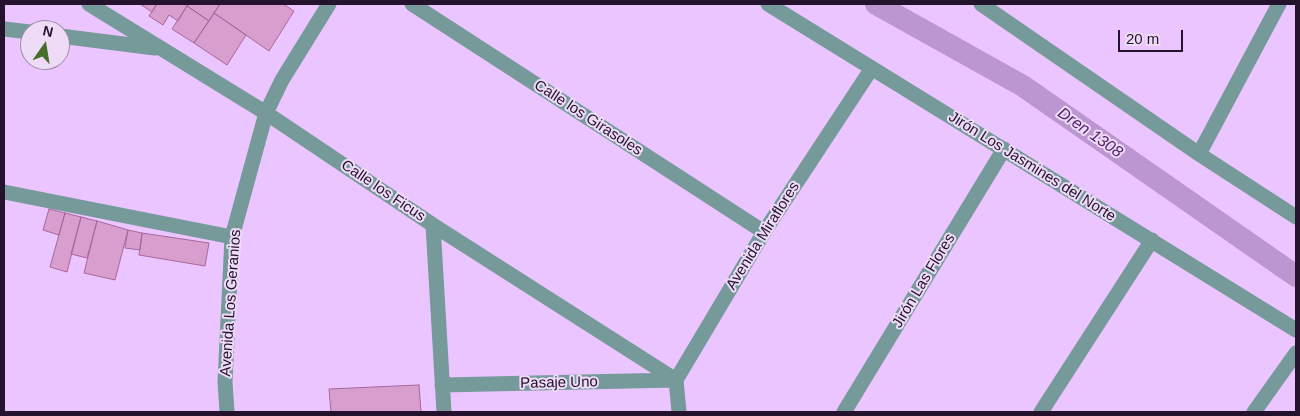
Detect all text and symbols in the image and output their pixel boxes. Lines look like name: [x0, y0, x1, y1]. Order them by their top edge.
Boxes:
north arrow: [20, 20, 70, 70]
scale bar: [1120, 20, 1185, 52]
text: N: [41, 22, 55, 40]
text: 20 m: [1126, 30, 1159, 47]
street label: Calle los Girasoles: [531, 76, 645, 160]
water label: Dren 1308: [1054, 104, 1126, 162]
street label: Jirón Los Jasmines del Norte: [945, 108, 1119, 226]
street label: Calle los Ficus: [338, 156, 428, 226]
street label: Avenida Miraflores: [723, 179, 803, 293]
street label: Avenida Los Geranios: [217, 229, 245, 377]
street label: Jirón Las Flores: [889, 231, 959, 331]
street label: Pasaje Uno: [520, 373, 598, 393]

